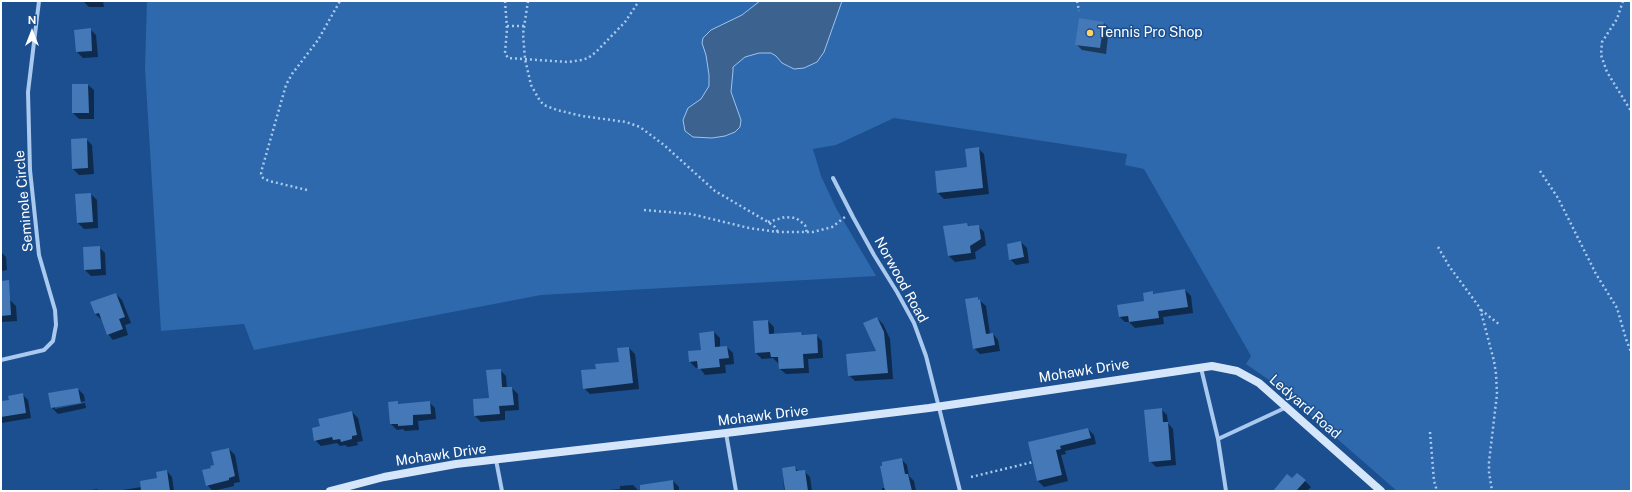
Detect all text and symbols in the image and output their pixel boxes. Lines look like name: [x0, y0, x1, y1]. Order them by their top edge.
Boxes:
north arrow: [12, 12, 52, 52]
text: N: [28, 14, 36, 26]
place label: Tennis Pro Shop: [1098, 25, 1203, 41]
marker: Tennis Pro Shop: [1085, 28, 1095, 38]
street label: Seminole Circle: [11, 149, 37, 253]
street label: Norwood Road: [870, 234, 932, 326]
street label: Mohawk Drive: [1038, 356, 1130, 386]
street label: Ledyard Road: [1266, 371, 1344, 443]
street label: Mohawk Drive: [717, 402, 809, 430]
street label: Mohawk Drive: [395, 440, 487, 470]

